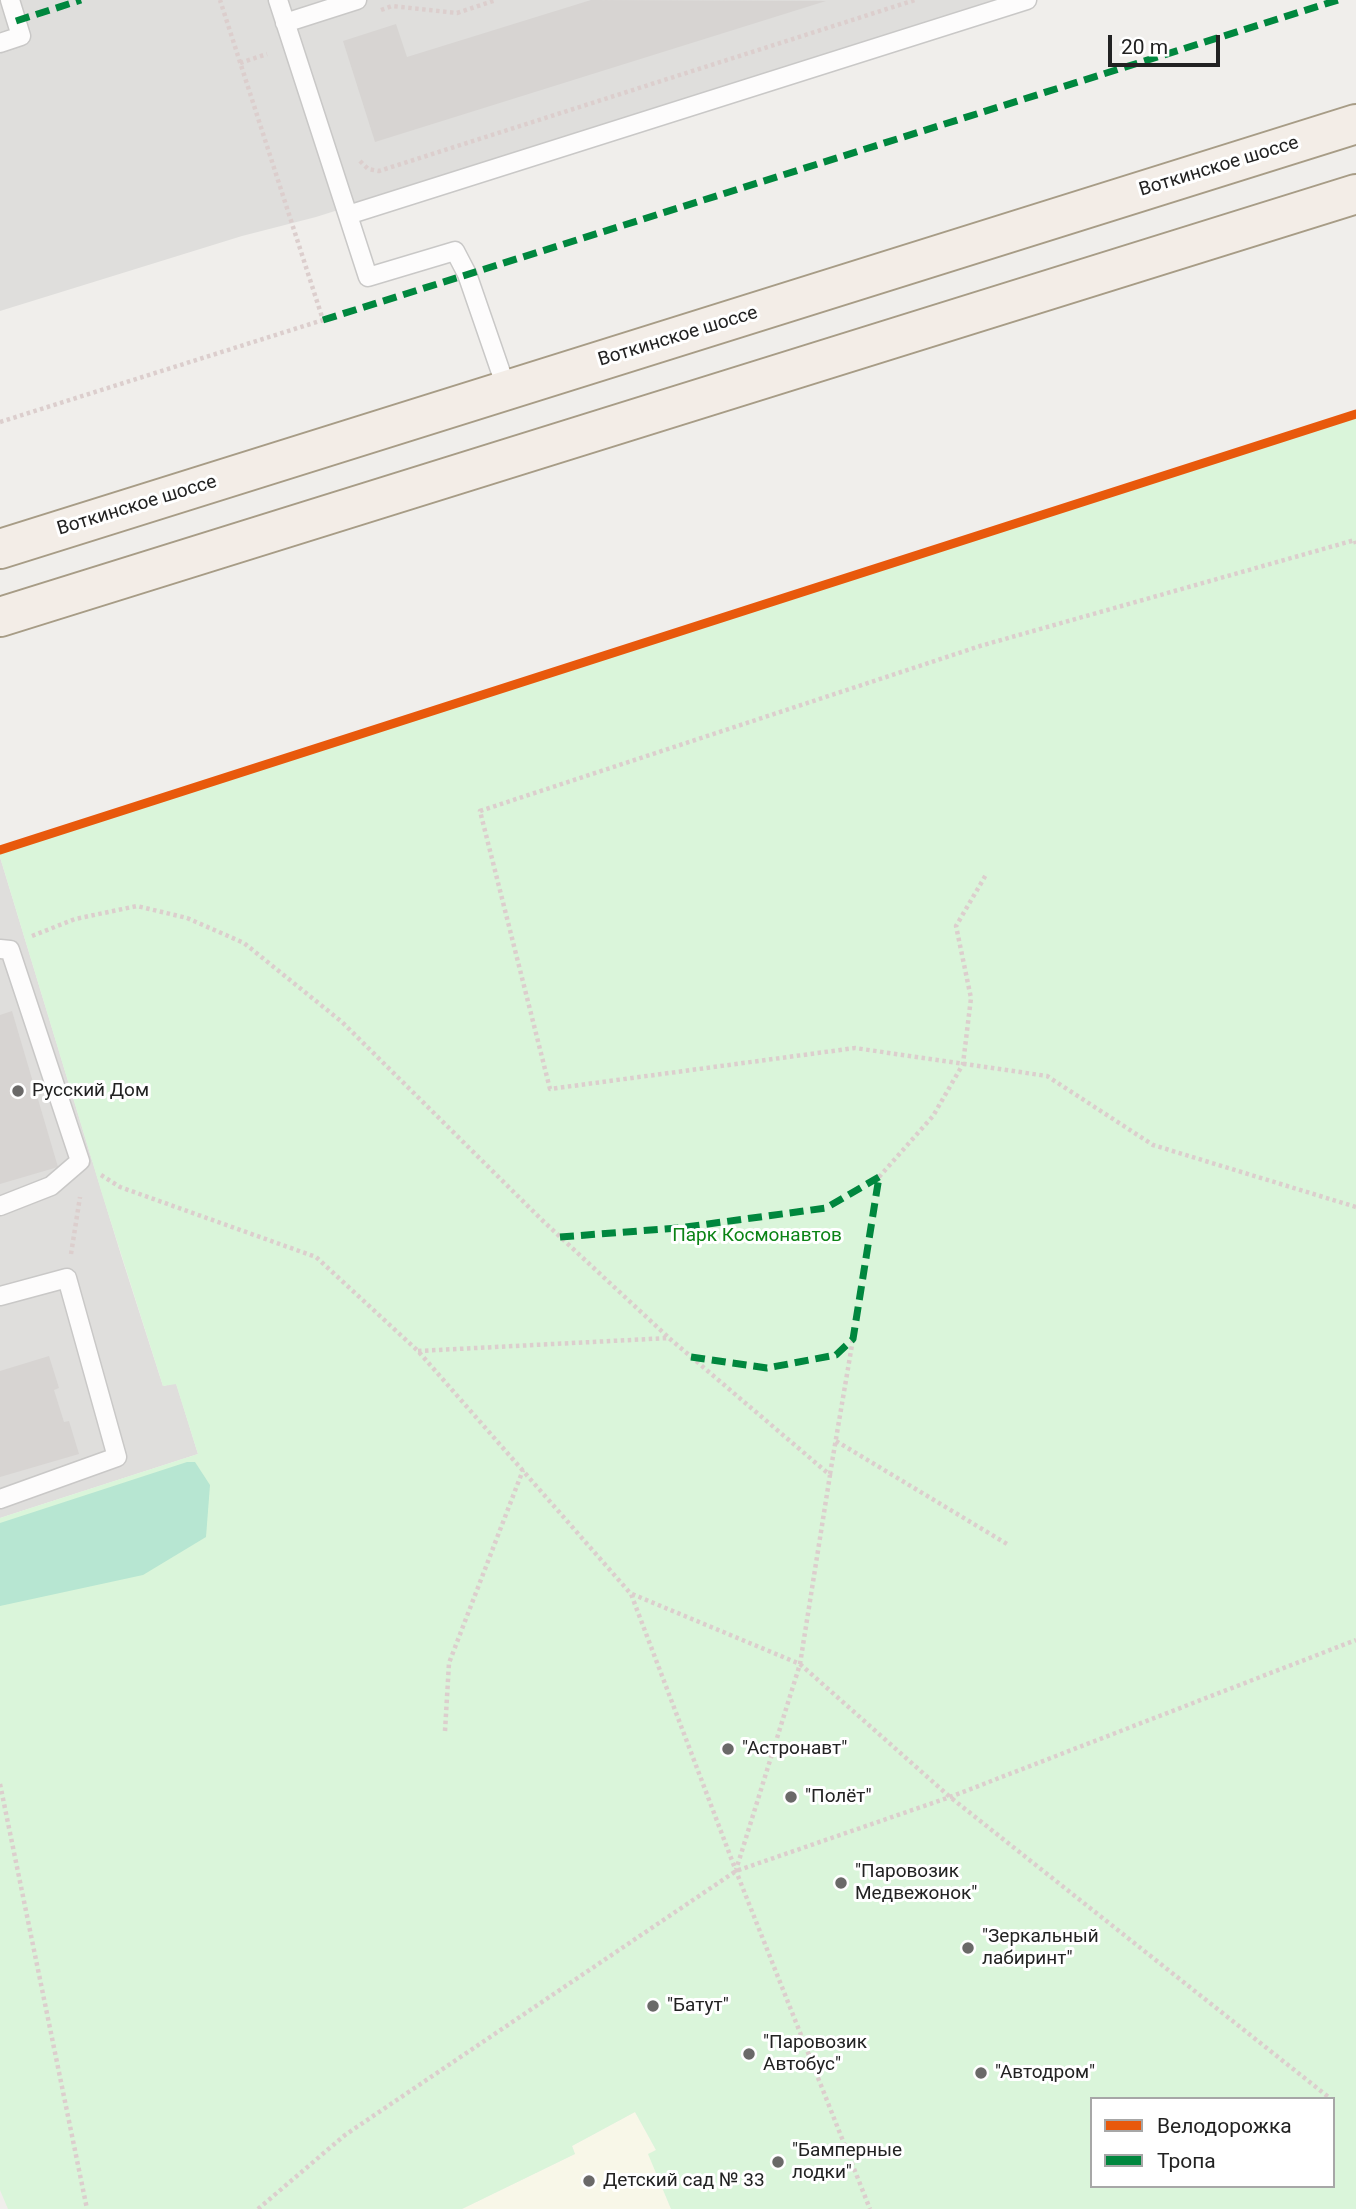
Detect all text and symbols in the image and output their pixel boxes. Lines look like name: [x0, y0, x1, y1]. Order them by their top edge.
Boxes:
scale bar: [1111, 21, 1223, 65]
text: 20 m: [1121, 35, 1168, 59]
street label: Воткинское шоссе: [1136, 132, 1302, 202]
street label: Воткинское шоссе: [595, 302, 761, 372]
street label: Воткинское шоссе: [54, 471, 220, 541]
place label: Русский Дом: [32, 1080, 149, 1102]
marker: Русский Дом: [10, 1083, 26, 1099]
park label: Парк Космонавтов: [672, 1225, 842, 1247]
place label: "Астронавт": [742, 1738, 847, 1760]
marker: "Астронавт": [720, 1741, 736, 1757]
place label: "Полёт": [805, 1786, 872, 1808]
marker: "Полёт": [783, 1789, 799, 1805]
place label: "Паровозик Медвежонок": [855, 1861, 977, 1905]
marker: "Паровозик Медвежонок": [833, 1875, 849, 1891]
place label: "Зеркальный лабиринт": [982, 1926, 1099, 1970]
marker: "Зеркальный лабиринт": [960, 1940, 976, 1956]
place label: "Батут": [667, 1995, 729, 2017]
marker: "Батут": [645, 1998, 661, 2014]
place label: "Паровозик Автобус": [763, 2032, 867, 2076]
marker: "Паровозик Автобус": [741, 2046, 757, 2062]
place label: "Автодром": [995, 2062, 1095, 2084]
marker: "Автодром": [973, 2065, 989, 2081]
legend: [1090, 2097, 1335, 2188]
text: Велодорожка: [1157, 2114, 1292, 2138]
place label: "Бамперные лодки": [792, 2140, 902, 2184]
text: Тропа: [1157, 2149, 1216, 2173]
marker: "Бамперные лодки": [770, 2154, 786, 2170]
place label: Детский сад № 33: [603, 2170, 765, 2192]
marker: Детский сад № 33: [581, 2173, 597, 2189]

